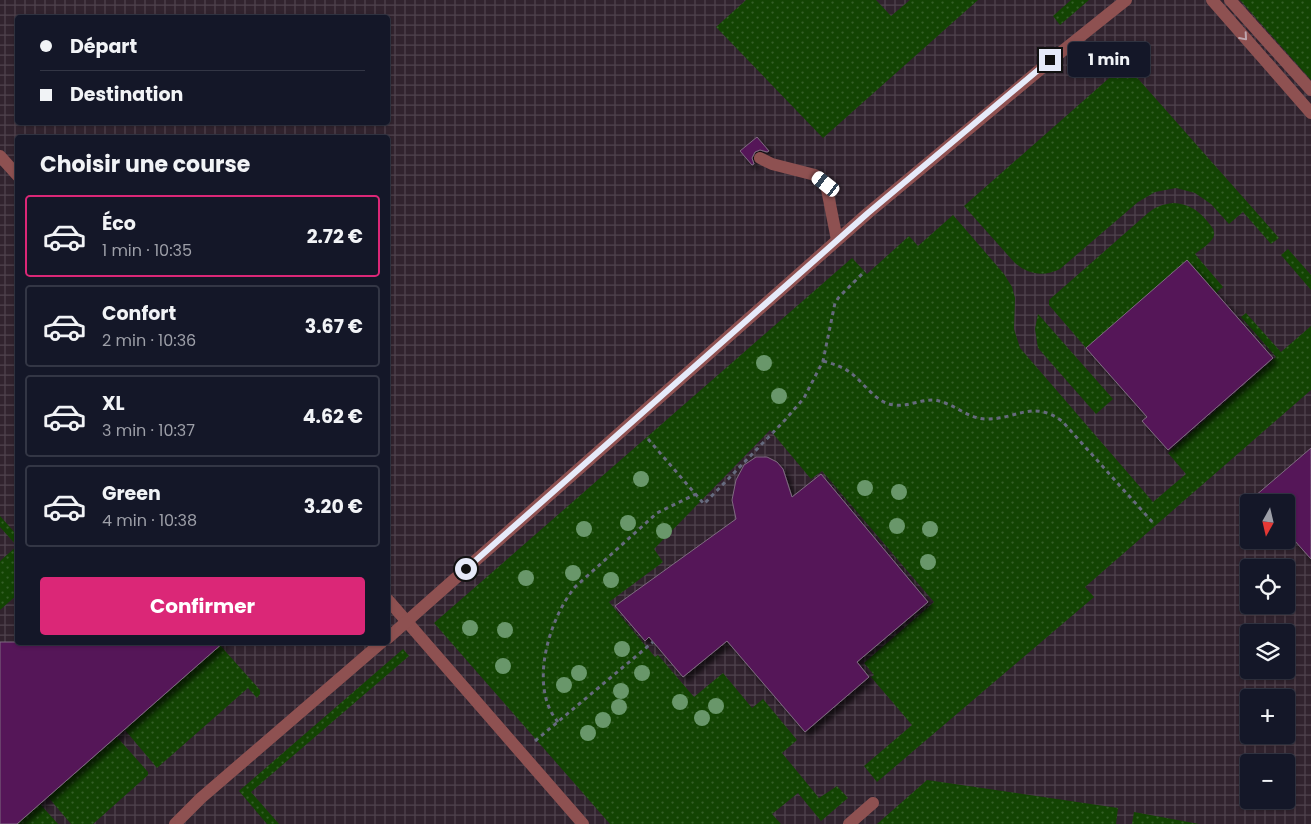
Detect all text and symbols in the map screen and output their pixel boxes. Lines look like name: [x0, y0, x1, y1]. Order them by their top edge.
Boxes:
one-way arrow: [1239, 31, 1248, 40]
text: Départ: [70, 33, 137, 60]
callout: 1 min: [1068, 42, 1150, 78]
text: 1 min: [1088, 48, 1130, 71]
route end: [1039, 49, 1061, 71]
text: Destination: [70, 81, 183, 108]
text: Choisir une course: [40, 149, 250, 180]
car: [809, 169, 842, 199]
text: Éco: [102, 210, 136, 237]
icon: car: [42, 214, 87, 259]
text: 2.72 €: [307, 223, 363, 250]
text: 1 min · 10:35: [102, 239, 192, 262]
text: Confort: [102, 300, 176, 327]
icon: car: [42, 304, 87, 349]
text: 3.67 €: [305, 313, 363, 340]
text: 2 min · 10:36: [102, 329, 196, 352]
text: XL: [102, 390, 125, 417]
icon: car: [42, 394, 87, 439]
text: 4.62 €: [303, 403, 363, 430]
text: 3 min · 10:37: [102, 419, 195, 442]
text: Green: [102, 480, 161, 507]
icon: car: [42, 484, 87, 529]
text: 3.20 €: [304, 493, 363, 520]
north arrow: [1240, 494, 1295, 549]
map controls: [1240, 494, 1295, 809]
text: 4 min · 10:38: [102, 509, 197, 532]
route start: [455, 558, 477, 580]
button: locate: [1240, 559, 1295, 614]
button: Confirmer: [40, 577, 365, 635]
button: layers: [1240, 624, 1295, 679]
button: +: [1240, 689, 1295, 744]
button: −: [1240, 754, 1295, 809]

